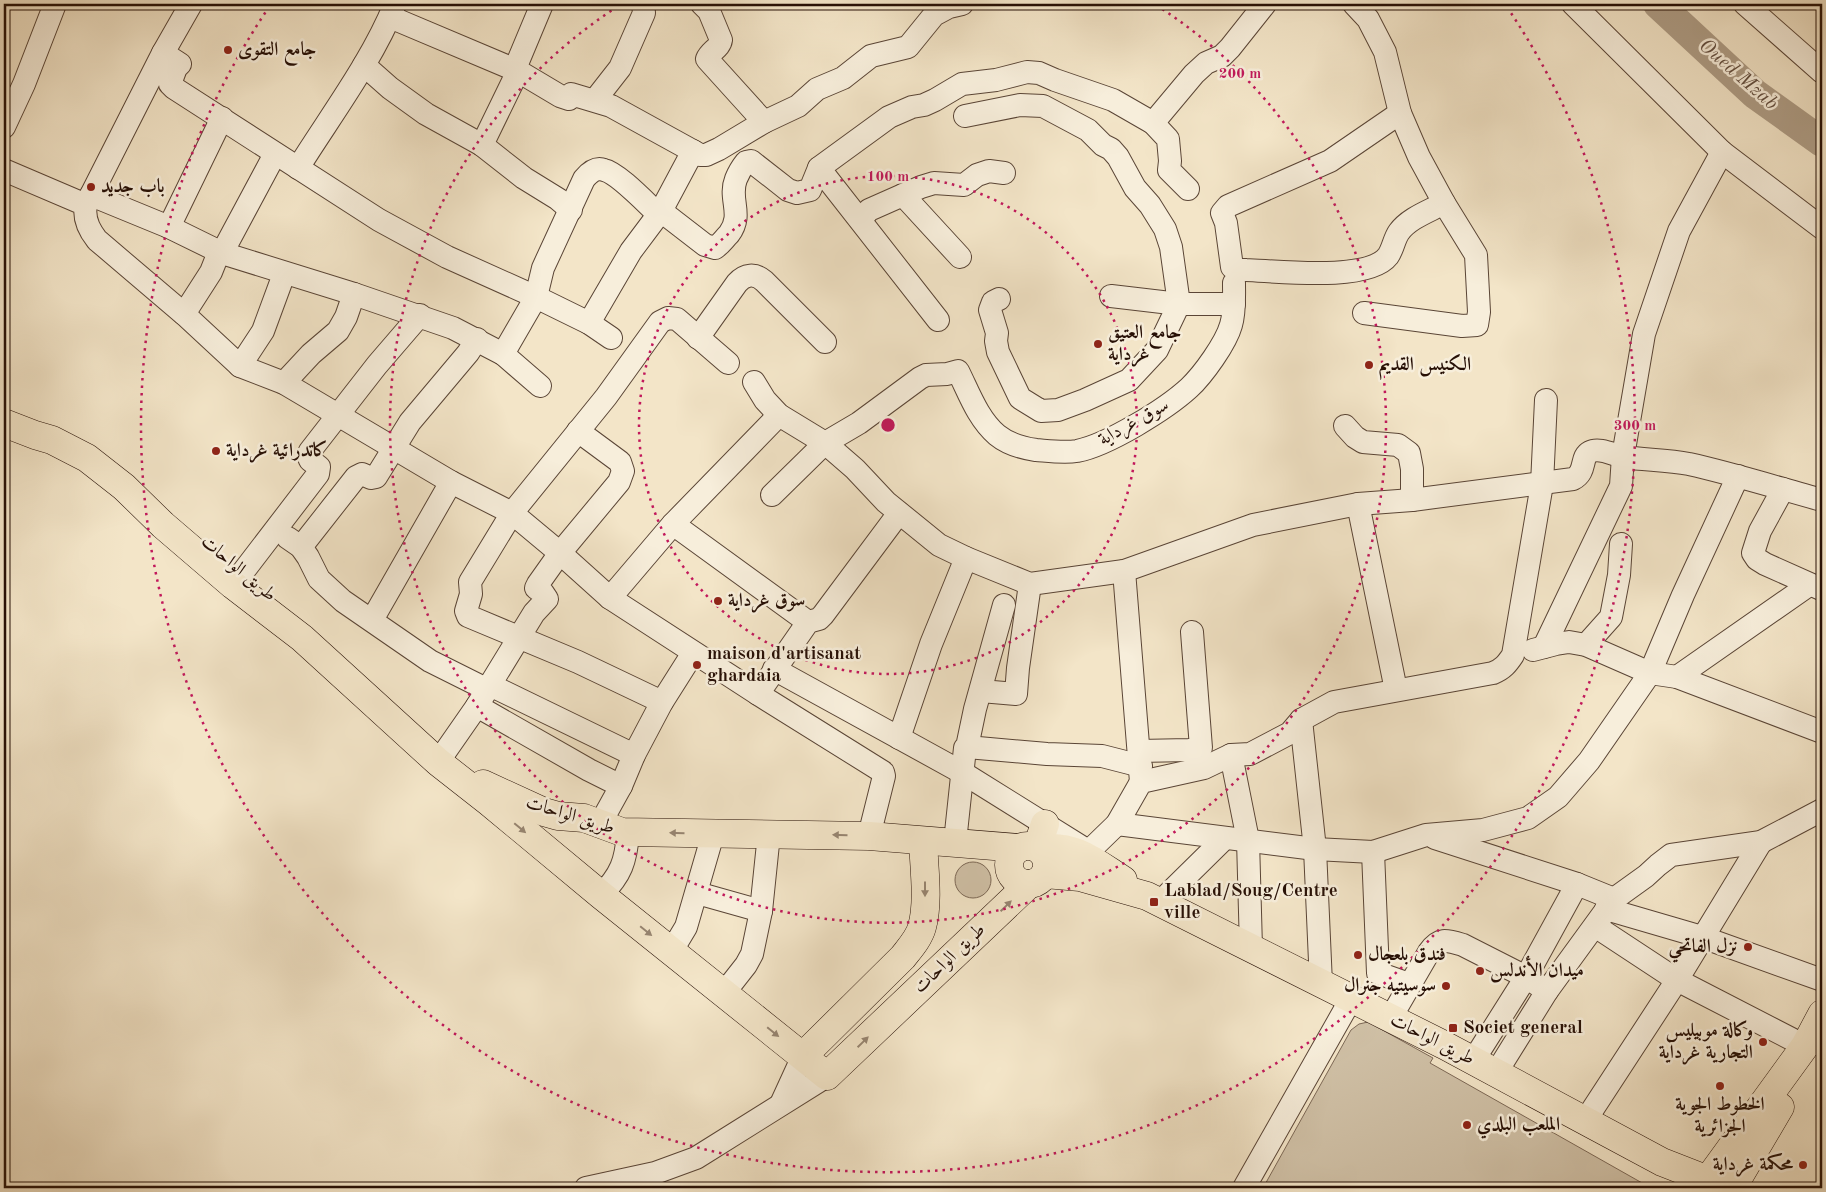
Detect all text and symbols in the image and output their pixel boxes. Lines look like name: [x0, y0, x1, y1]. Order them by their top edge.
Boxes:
water label: Oued Mzab: [1695, 36, 1781, 114]
place label: جامع التقوى: [238, 40, 316, 66]
marker: جامع التقوى: [222, 44, 234, 56]
text: 200 m: [1219, 67, 1261, 82]
text: 100 m: [867, 170, 909, 185]
place label: باب جديد: [101, 177, 165, 198]
marker: باب جديد: [85, 181, 97, 193]
place label: جامع العتيق غرداية: [1108, 323, 1181, 367]
marker: جامع العتيق غرداية: [1092, 338, 1104, 350]
place label: الكنيس القديم: [1379, 353, 1471, 380]
marker: الكنيس القديم: [1363, 359, 1375, 371]
street label: سوق غرداية: [1096, 396, 1173, 452]
centre of rings: [879, 416, 897, 434]
text: 300 m: [1614, 419, 1656, 434]
place label: كاتدرائية غرداية: [226, 440, 328, 463]
marker: كاتدرائية غرداية: [210, 445, 222, 457]
street label: طريق الواحات: [196, 532, 279, 607]
place label: سوق غرداية: [728, 592, 805, 613]
marker: سوق غرداية: [712, 595, 724, 607]
place label: maison d'artisanat ghardaia: [707, 645, 861, 686]
marker: maison d'artisanat ghardaia: [691, 659, 703, 671]
street label: طريق الواحات: [523, 794, 617, 839]
one-way arrow: [514, 823, 527, 834]
one-way arrow: [669, 829, 685, 837]
one-way arrow: [832, 831, 848, 839]
one-way arrow: [921, 882, 929, 898]
place label: Lablad/Soug/Centre ville: [1164, 882, 1338, 923]
marker: Lablad/Soug/Centre ville: [1148, 896, 1160, 908]
one-way arrow: [1000, 900, 1012, 912]
street label: طريق الواحات: [910, 920, 990, 998]
one-way arrow: [639, 926, 652, 937]
place label: نزل الفاتحي: [1668, 936, 1738, 963]
marker: نزل الفاتحي: [1742, 941, 1754, 953]
place label: فندق بلعجال: [1368, 944, 1446, 965]
marker: فندق بلعجال: [1352, 949, 1364, 961]
place label: ميدان الأندلس: [1490, 955, 1584, 983]
marker: ميدان الأندلس: [1474, 965, 1486, 977]
place label: سوسيتيه جنرال: [1344, 975, 1436, 997]
marker: سوسيتيه جنرال: [1440, 980, 1452, 992]
street label: طريق الواحات: [1386, 1011, 1477, 1070]
place label: Societ general: [1463, 1019, 1583, 1038]
place label: وكالة موبيليس التجارية غرداية: [1659, 1020, 1753, 1065]
marker: Societ general: [1447, 1022, 1459, 1034]
one-way arrow: [766, 1027, 779, 1038]
one-way arrow: [856, 1036, 868, 1048]
marker: وكالة موبيليس التجارية غرداية: [1757, 1036, 1769, 1048]
marker: الخطوط الجوية الجزائرية: [1714, 1080, 1726, 1092]
place label: الخطوط الجوية الجزائرية: [1675, 1096, 1765, 1138]
place label: الملعب البلدي: [1477, 1115, 1560, 1139]
marker: الملعب البلدي: [1461, 1119, 1473, 1131]
place label: محكمة غرداية: [1713, 1153, 1794, 1177]
marker: محكمة غرداية: [1797, 1159, 1809, 1171]

